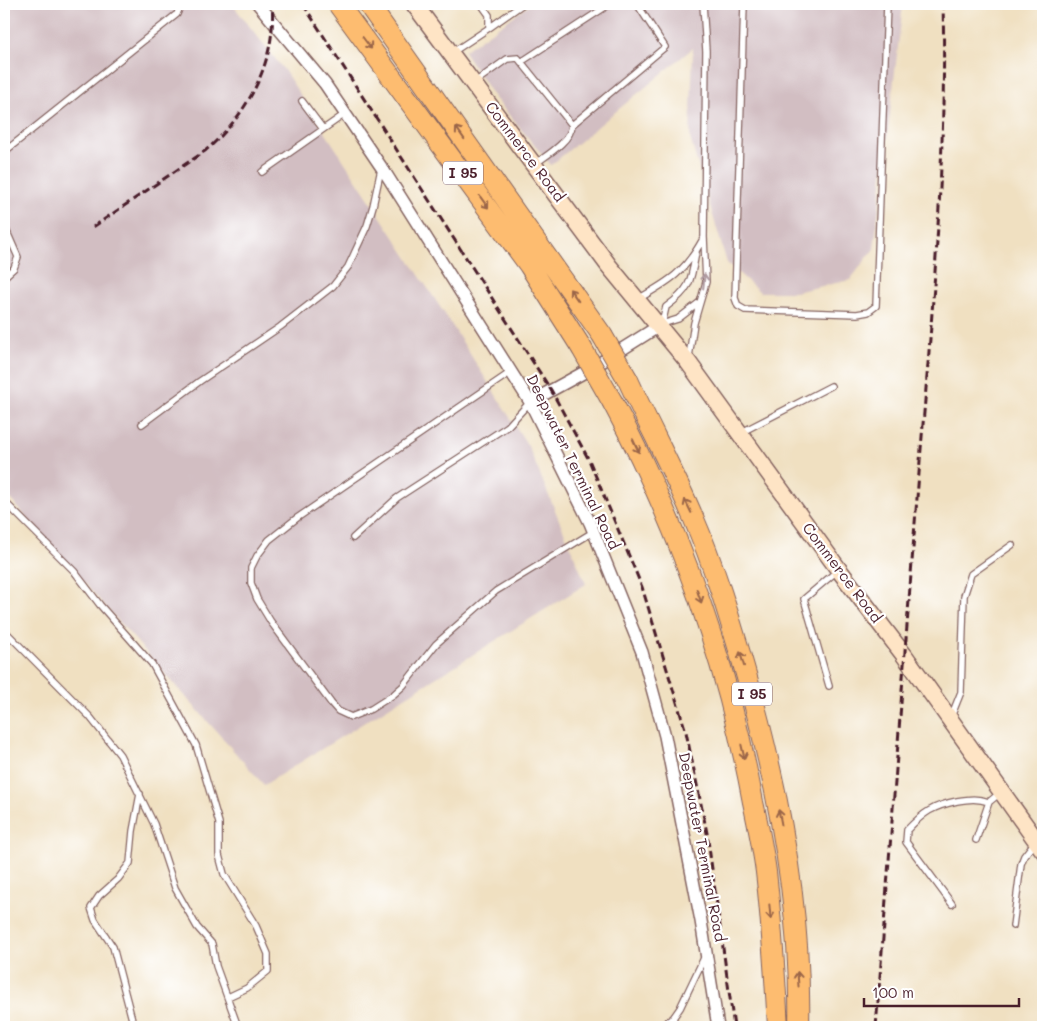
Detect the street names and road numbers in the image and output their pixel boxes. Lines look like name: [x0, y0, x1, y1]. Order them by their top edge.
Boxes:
street label: Commerce Road: [482, 97, 570, 206]
road number: I 95: [443, 162, 483, 184]
street label: Deepwater Terminal Road: [523, 371, 625, 553]
street label: Commerce Road: [799, 518, 887, 627]
road number: I 95: [732, 682, 772, 706]
street label: Deepwater Terminal Road: [675, 750, 731, 943]

